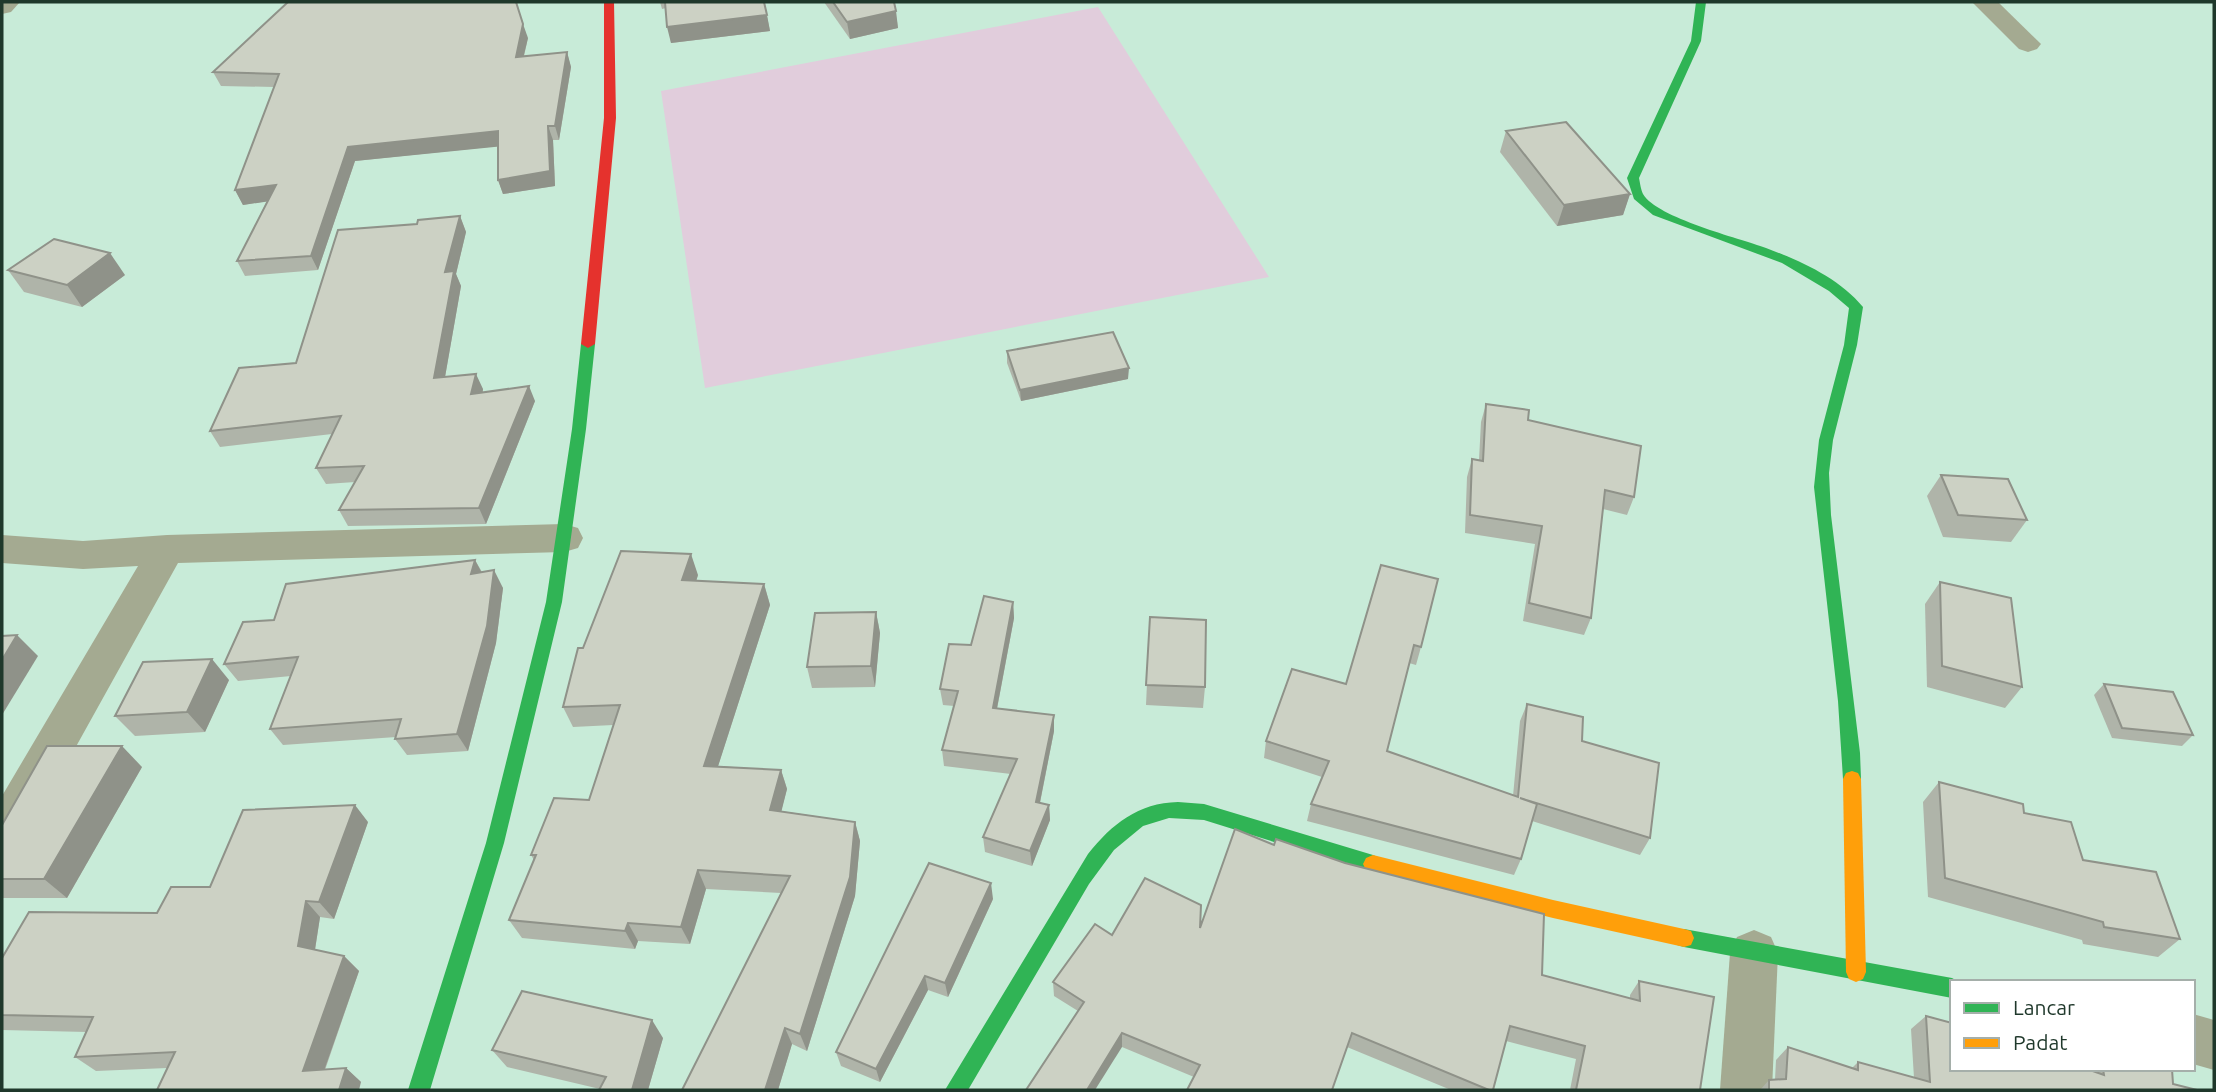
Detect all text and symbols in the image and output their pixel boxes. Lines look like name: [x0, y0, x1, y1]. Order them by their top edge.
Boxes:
legend: [1950, 980, 2195, 1071]
text: Lancar: [2013, 995, 2075, 1019]
text: Padat: [2013, 1030, 2068, 1054]

